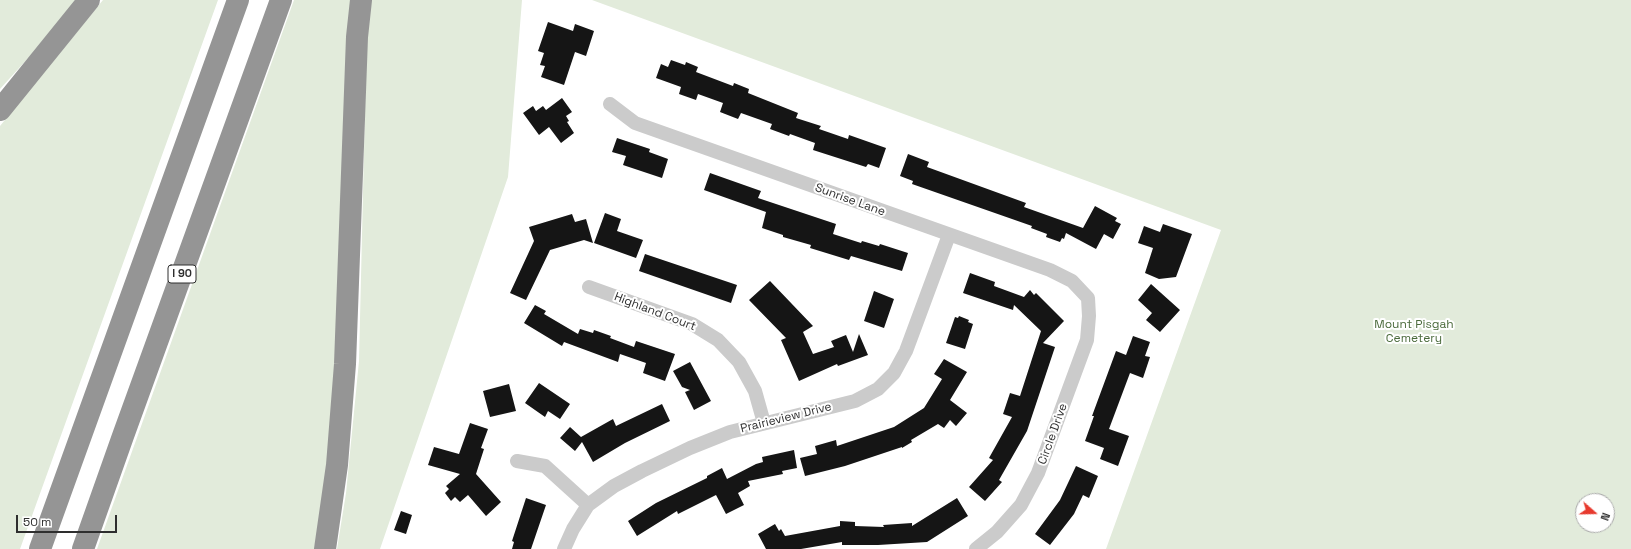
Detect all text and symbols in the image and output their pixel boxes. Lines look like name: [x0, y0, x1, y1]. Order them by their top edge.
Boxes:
street label: Sunrise Lane: [813, 181, 887, 219]
road number: I 90: [168, 265, 196, 283]
street label: Highland Court: [612, 290, 698, 334]
park label: Mount Pisgah Cemetery: [1374, 318, 1454, 346]
street label: Prairieview Drive: [739, 400, 833, 436]
street label: Circle Drive: [1035, 401, 1071, 467]
north arrow: [1575, 493, 1615, 533]
scale bar: [18, 507, 119, 533]
text: N: [1597, 511, 1613, 523]
text: 50 m: [23, 514, 51, 530]

